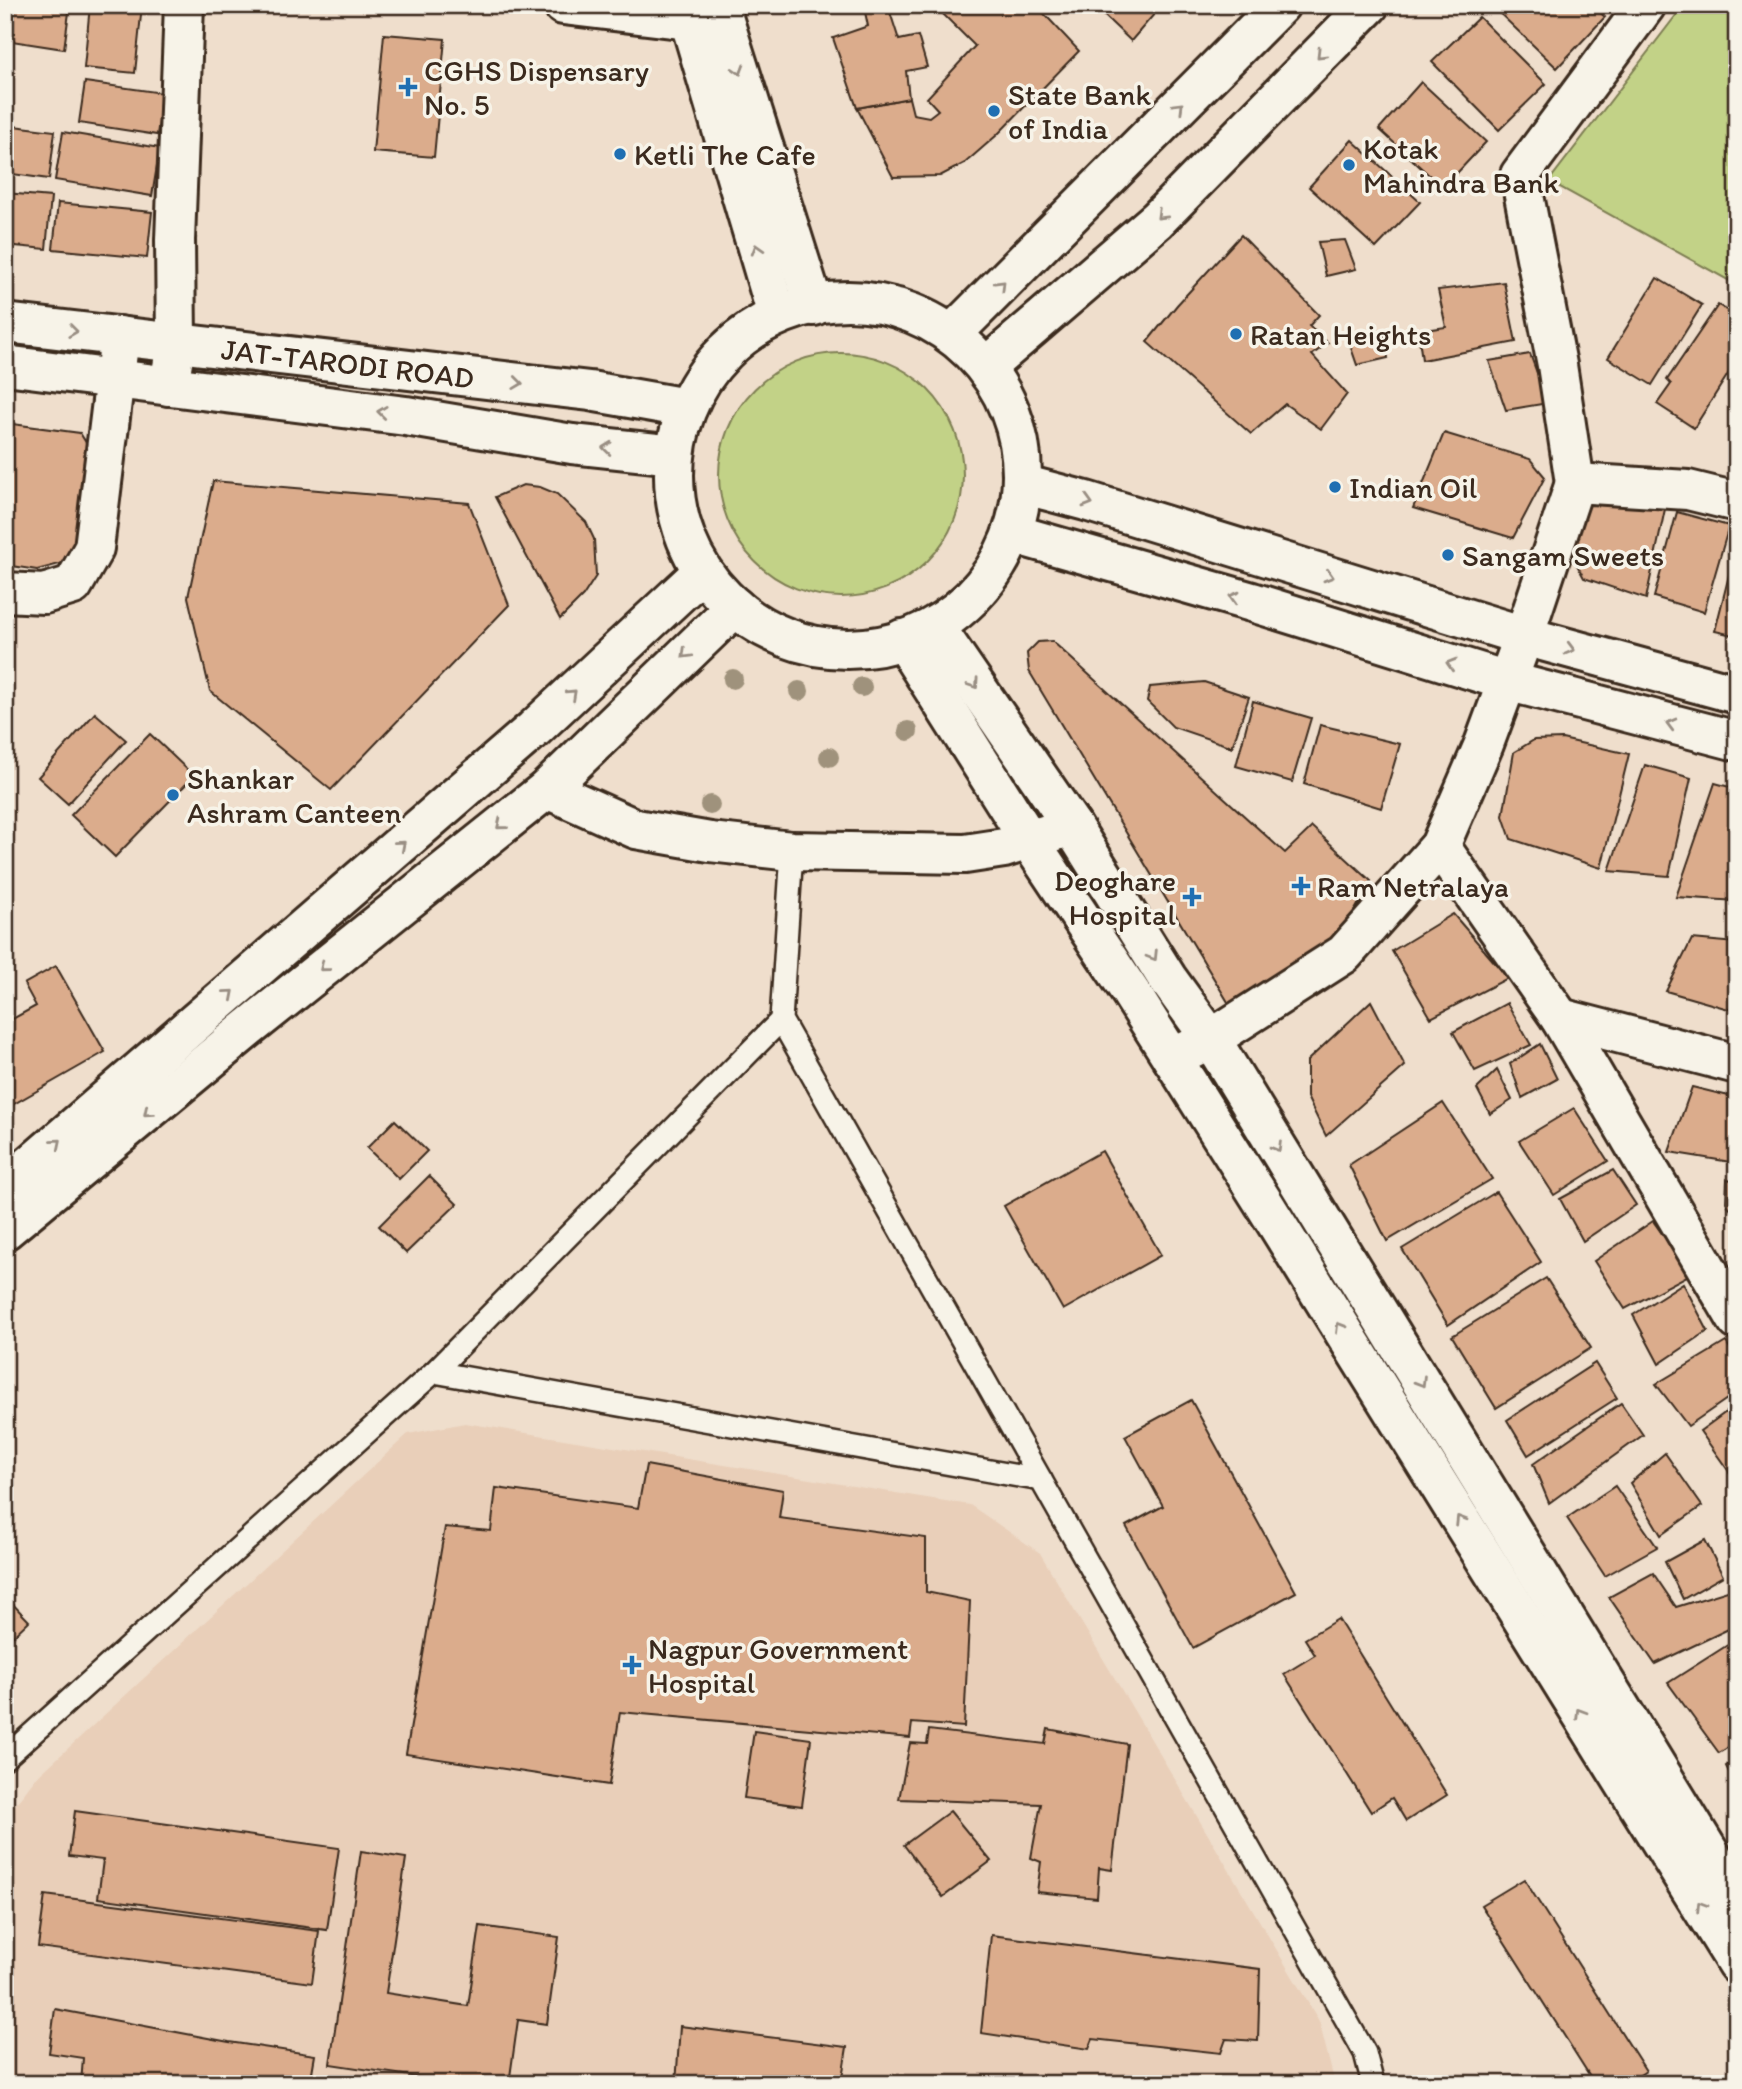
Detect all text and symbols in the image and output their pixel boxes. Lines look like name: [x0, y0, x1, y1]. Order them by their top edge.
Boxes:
one-way arrow: [1317, 46, 1329, 58]
place label: CGHS Dispensary No. 5: [424, 52, 649, 123]
one-way arrow: [731, 64, 746, 76]
place label: State Bank of India: [1008, 76, 1152, 147]
marker: CGHS Dispensary No. 5: [398, 77, 418, 97]
one-way arrow: [1170, 102, 1183, 115]
marker: State Bank of India: [986, 103, 1002, 119]
place label: Kotak Mahindra Bank: [1363, 130, 1560, 201]
place label: Ketli The Cafe: [634, 136, 816, 173]
marker: Ketli The Cafe: [612, 146, 628, 162]
marker: Kotak Mahindra Bank: [1341, 157, 1357, 173]
one-way arrow: [1156, 207, 1169, 220]
one-way arrow: [751, 244, 766, 256]
one-way arrow: [992, 281, 1005, 294]
place label: Ratan Heights: [1250, 316, 1432, 353]
one-way arrow: [67, 323, 79, 338]
marker: Ratan Heights: [1228, 326, 1244, 342]
street label: JAT-TARODI ROAD: [219, 330, 476, 396]
one-way arrow: [512, 375, 524, 390]
one-way arrow: [376, 405, 388, 420]
one-way arrow: [601, 440, 613, 455]
place label: Indian Oil: [1349, 469, 1478, 506]
marker: Indian Oil: [1327, 479, 1343, 495]
one-way arrow: [1082, 494, 1094, 508]
place label: Sangam Sweets: [1462, 537, 1664, 574]
marker: Sangam Sweets: [1440, 547, 1456, 563]
one-way arrow: [1322, 568, 1335, 582]
one-way arrow: [1228, 590, 1240, 605]
one-way arrow: [1564, 641, 1576, 655]
one-way arrow: [681, 646, 694, 659]
one-way arrow: [1446, 657, 1458, 672]
one-way arrow: [966, 676, 978, 689]
one-way arrow: [564, 690, 577, 703]
one-way arrow: [1665, 718, 1677, 732]
place label: Shankar Ashram Canteen: [187, 760, 401, 831]
marker: Shankar Ashram Canteen: [165, 787, 181, 803]
one-way arrow: [497, 817, 509, 830]
one-way arrow: [393, 841, 406, 853]
place label: Deoghare Hospital: [1054, 862, 1177, 933]
place label: Ram Netralaya: [1317, 868, 1509, 905]
marker: Ram Netralaya: [1291, 876, 1311, 896]
marker: Deoghare Hospital: [1182, 887, 1202, 907]
one-way arrow: [1145, 948, 1158, 961]
one-way arrow: [319, 959, 331, 972]
one-way arrow: [221, 990, 234, 1002]
one-way arrow: [144, 1104, 157, 1116]
one-way arrow: [50, 1138, 62, 1151]
one-way arrow: [1268, 1139, 1281, 1152]
one-way arrow: [1335, 1321, 1348, 1334]
one-way arrow: [1413, 1375, 1426, 1388]
one-way arrow: [1455, 1514, 1468, 1527]
place label: Nagpur Government Hospital: [648, 1630, 908, 1701]
marker: Nagpur Government Hospital: [622, 1655, 642, 1675]
one-way arrow: [1576, 1707, 1589, 1720]
one-way arrow: [1696, 1901, 1709, 1914]

